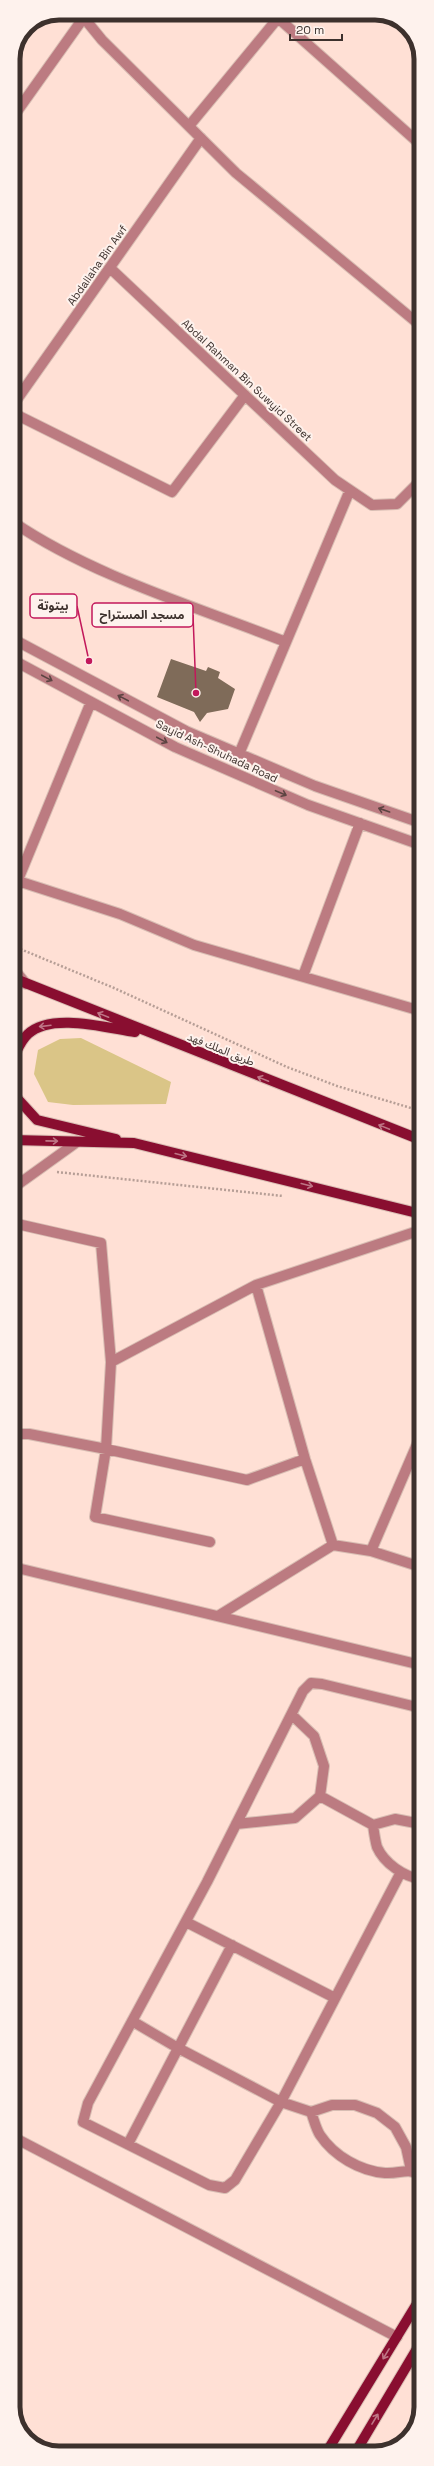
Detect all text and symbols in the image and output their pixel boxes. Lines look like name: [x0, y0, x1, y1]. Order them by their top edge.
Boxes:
scale bar: [290, 16, 342, 42]
text: 20 m: [296, 22, 324, 38]
street label: Abdallaha Bin Awf: [64, 222, 130, 308]
street label: Abdal Rahman Bin Suwyid Street: [179, 316, 315, 444]
callout: بيتوتة: [30, 594, 77, 618]
text: بيتوتة: [38, 598, 69, 614]
callout: مسجد المستراح: [92, 603, 193, 627]
text: مسجد المستراح: [99, 607, 185, 624]
one-way arrow: [41, 675, 53, 683]
one-way arrow: [118, 694, 130, 701]
street label: Sayid Ash-Shuhada Road: [154, 717, 280, 785]
one-way arrow: [156, 737, 168, 744]
one-way arrow: [274, 790, 286, 797]
one-way arrow: [377, 806, 390, 813]
one-way arrow: [98, 1011, 110, 1019]
one-way arrow: [39, 1022, 52, 1029]
street label: طريق الملك فهد: [185, 1029, 257, 1069]
one-way arrow: [258, 1074, 270, 1082]
one-way arrow: [379, 1122, 391, 1130]
one-way arrow: [45, 1137, 58, 1145]
one-way arrow: [174, 1151, 187, 1159]
one-way arrow: [300, 1182, 313, 1190]
one-way arrow: [382, 2348, 390, 2360]
one-way arrow: [371, 2413, 379, 2425]

